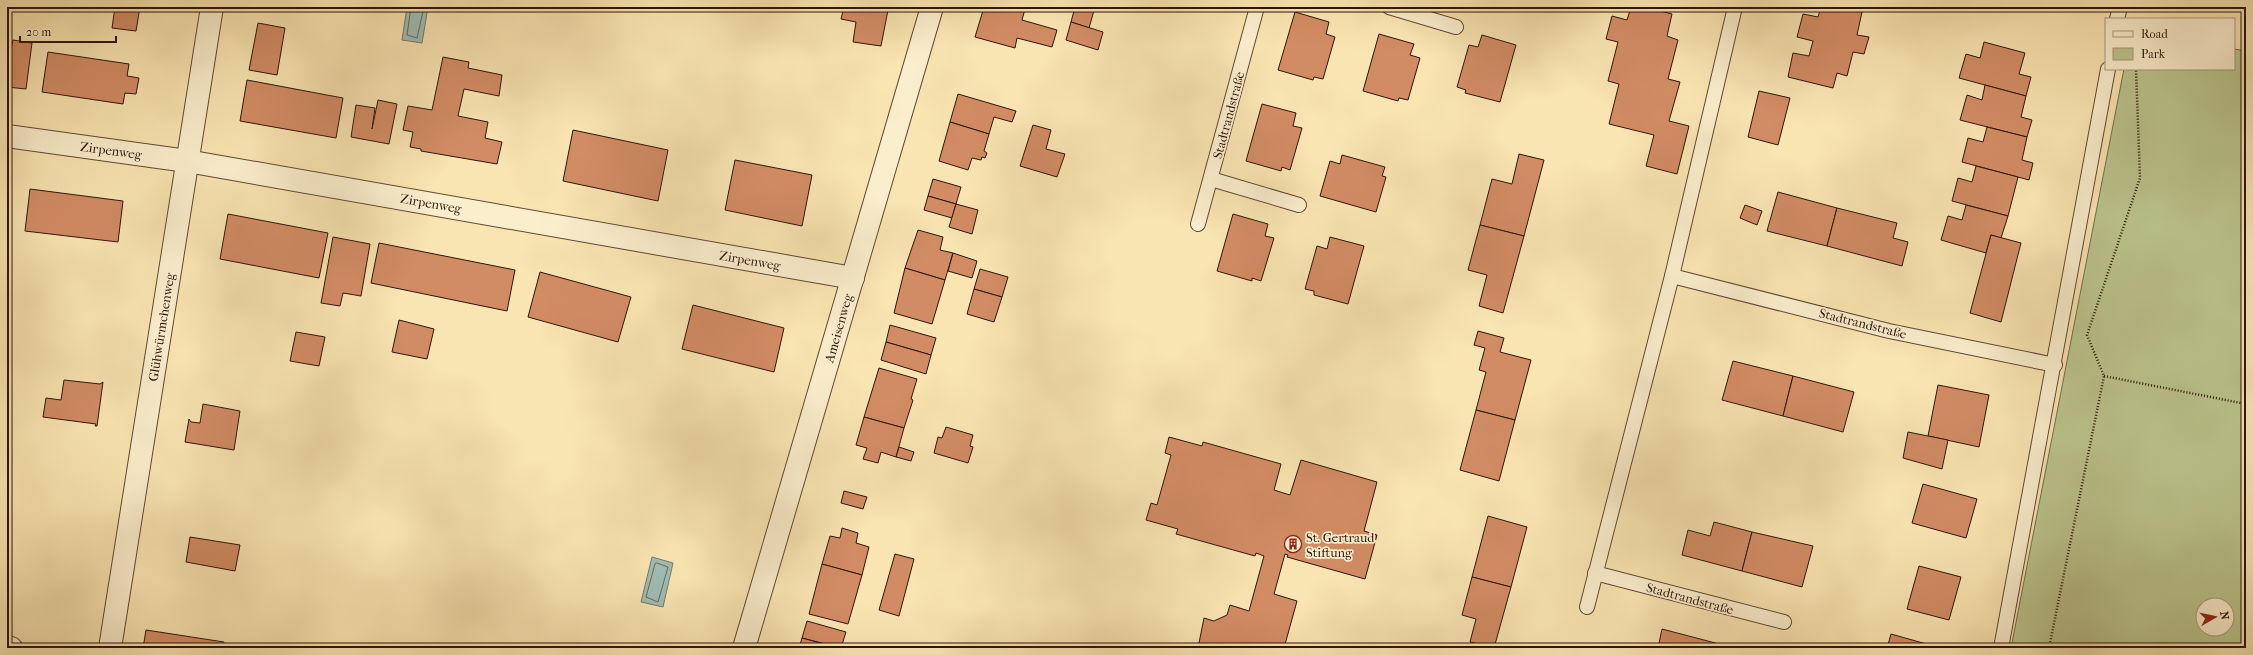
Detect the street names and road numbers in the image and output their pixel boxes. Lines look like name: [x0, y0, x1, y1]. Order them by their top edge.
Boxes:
street label: Stadtrandstraße: [1210, 69, 1247, 160]
street label: Zirpenweg: [79, 139, 144, 162]
street label: Zirpenweg: [399, 191, 464, 216]
street label: Zirpenweg: [718, 248, 783, 273]
street label: Glühwürmchenweg: [145, 271, 178, 383]
street label: Ameisenweg: [821, 291, 856, 365]
street label: Stadtrandstraße: [1818, 305, 1909, 342]
street label: Stadtrandstraße: [1645, 580, 1736, 617]

